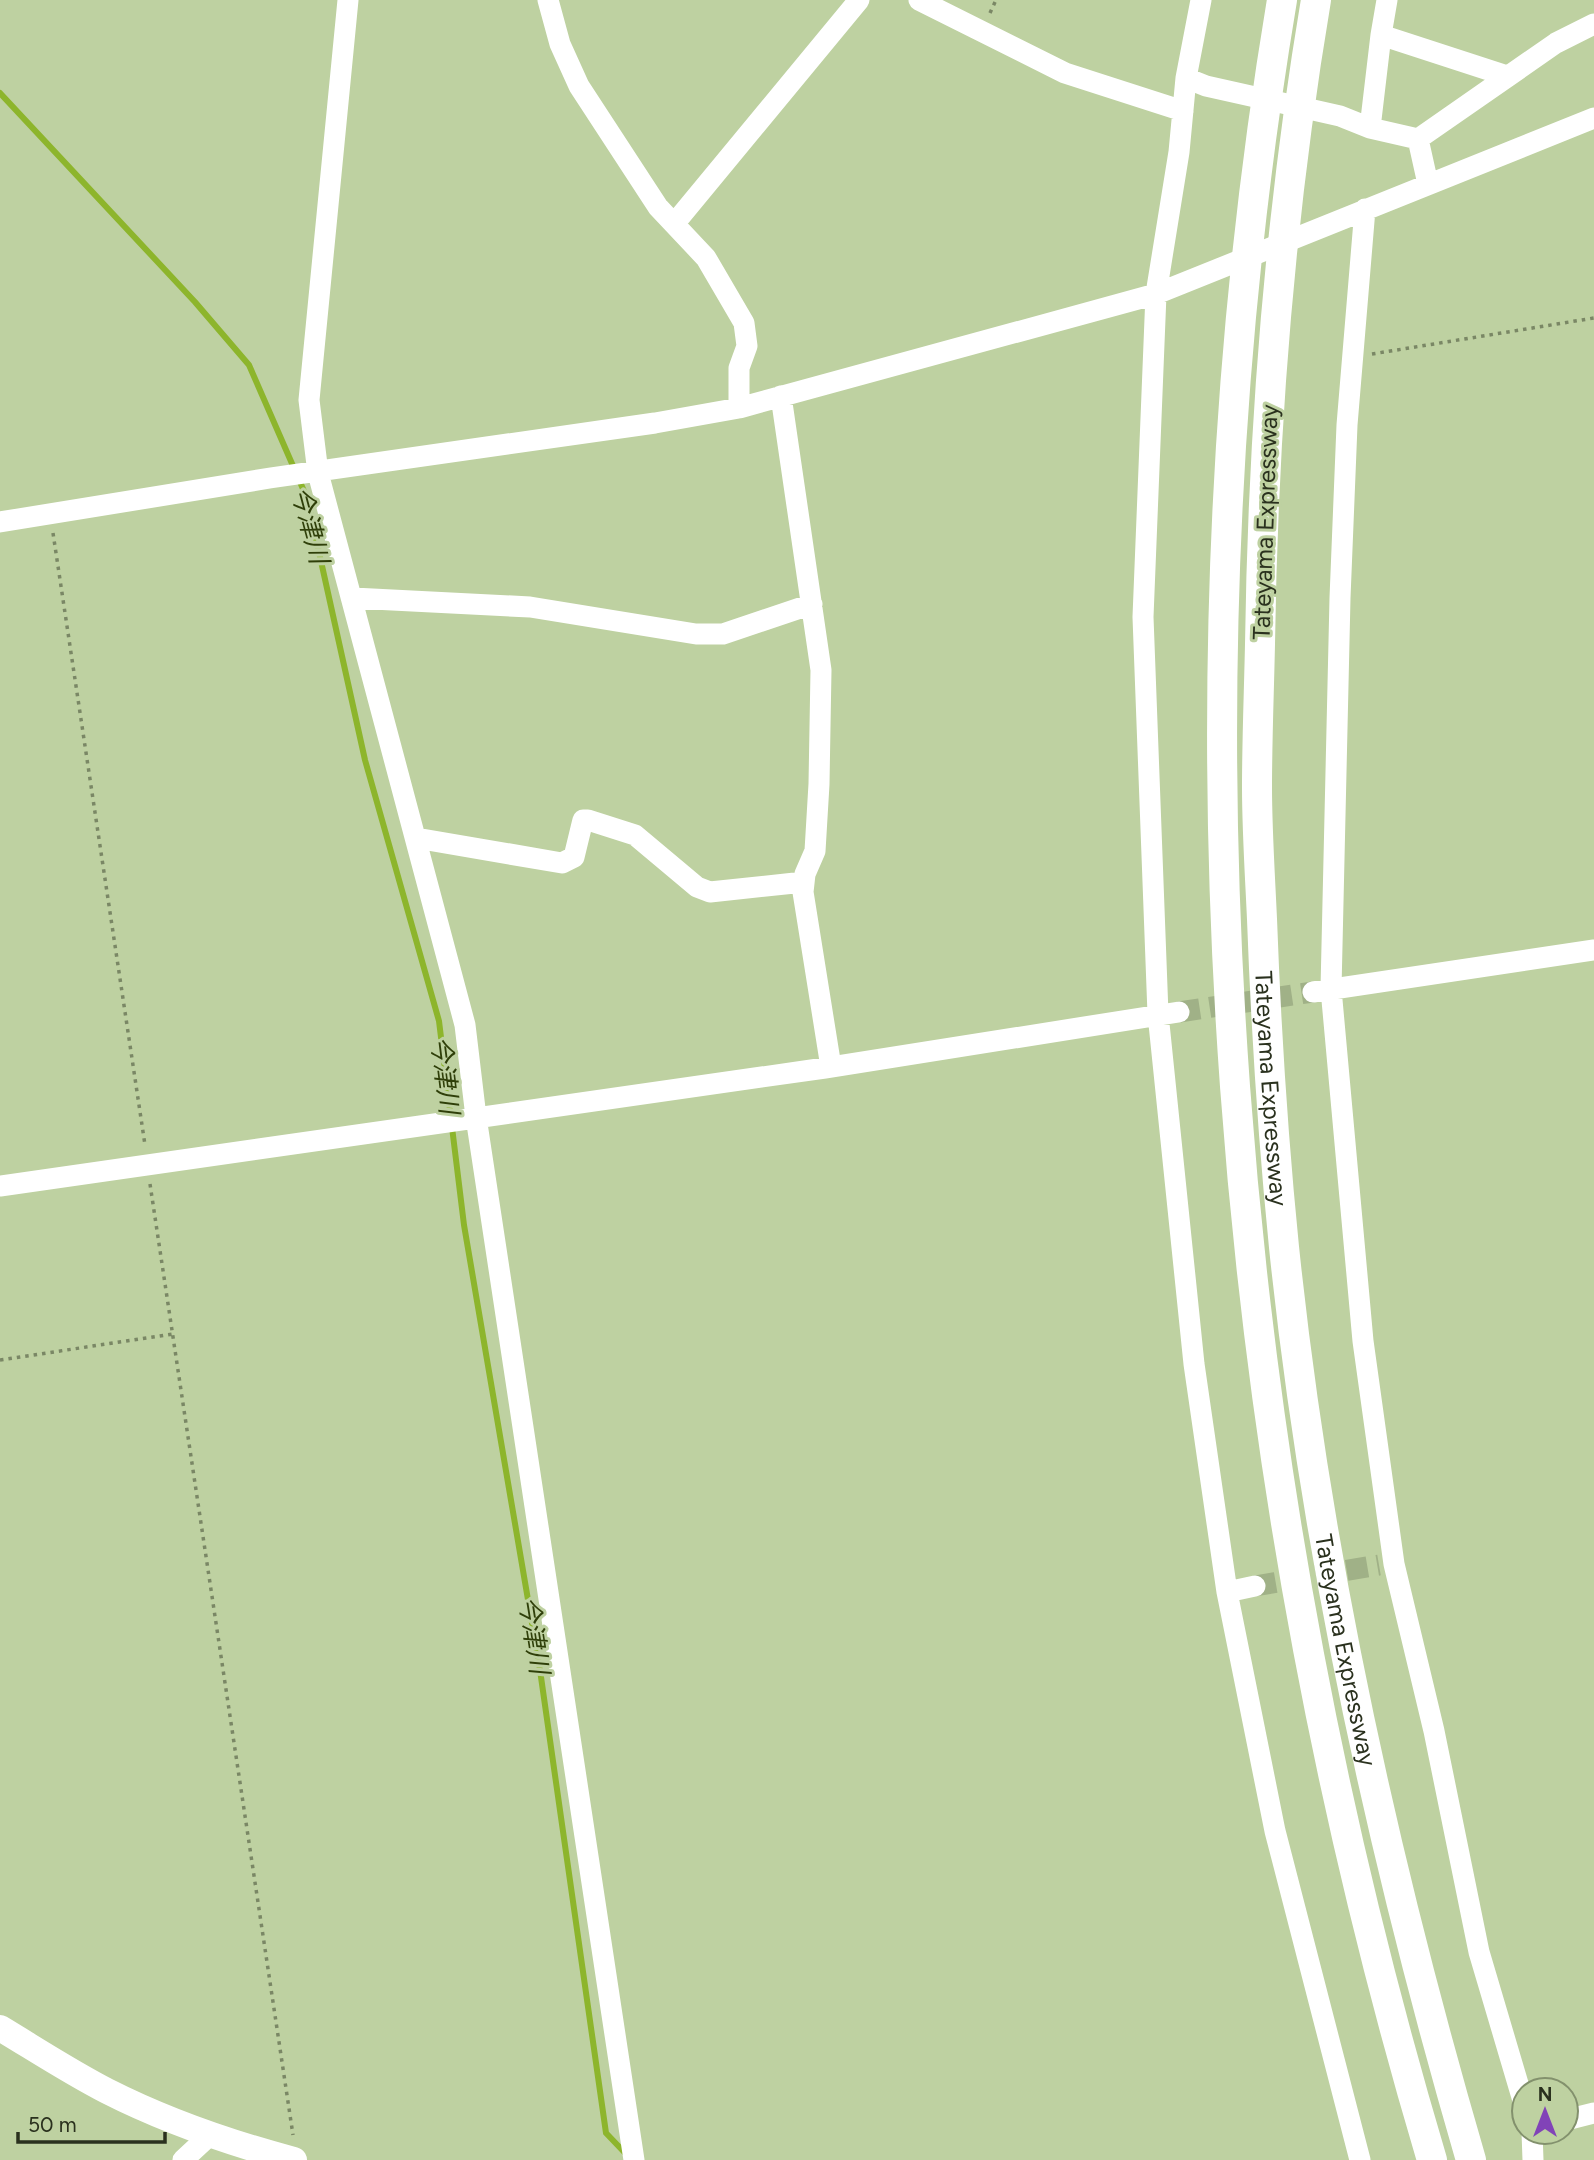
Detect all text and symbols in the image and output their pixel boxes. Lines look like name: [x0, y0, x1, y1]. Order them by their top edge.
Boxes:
street label: Tateyama Expressway: [1246, 403, 1284, 640]
water label: 今津川: [284, 483, 336, 570]
street label: Tateyama Expressway: [1250, 970, 1295, 1208]
water label: 今津川: [424, 1034, 466, 1119]
street label: Tateyama Expressway: [1310, 1532, 1384, 1769]
water label: 今津川: [512, 1594, 556, 1679]
north arrow: [1510, 2076, 1580, 2146]
text: N: [1538, 2083, 1552, 2106]
scale bar: [18, 2100, 164, 2144]
text: 50 m: [28, 2112, 77, 2137]

